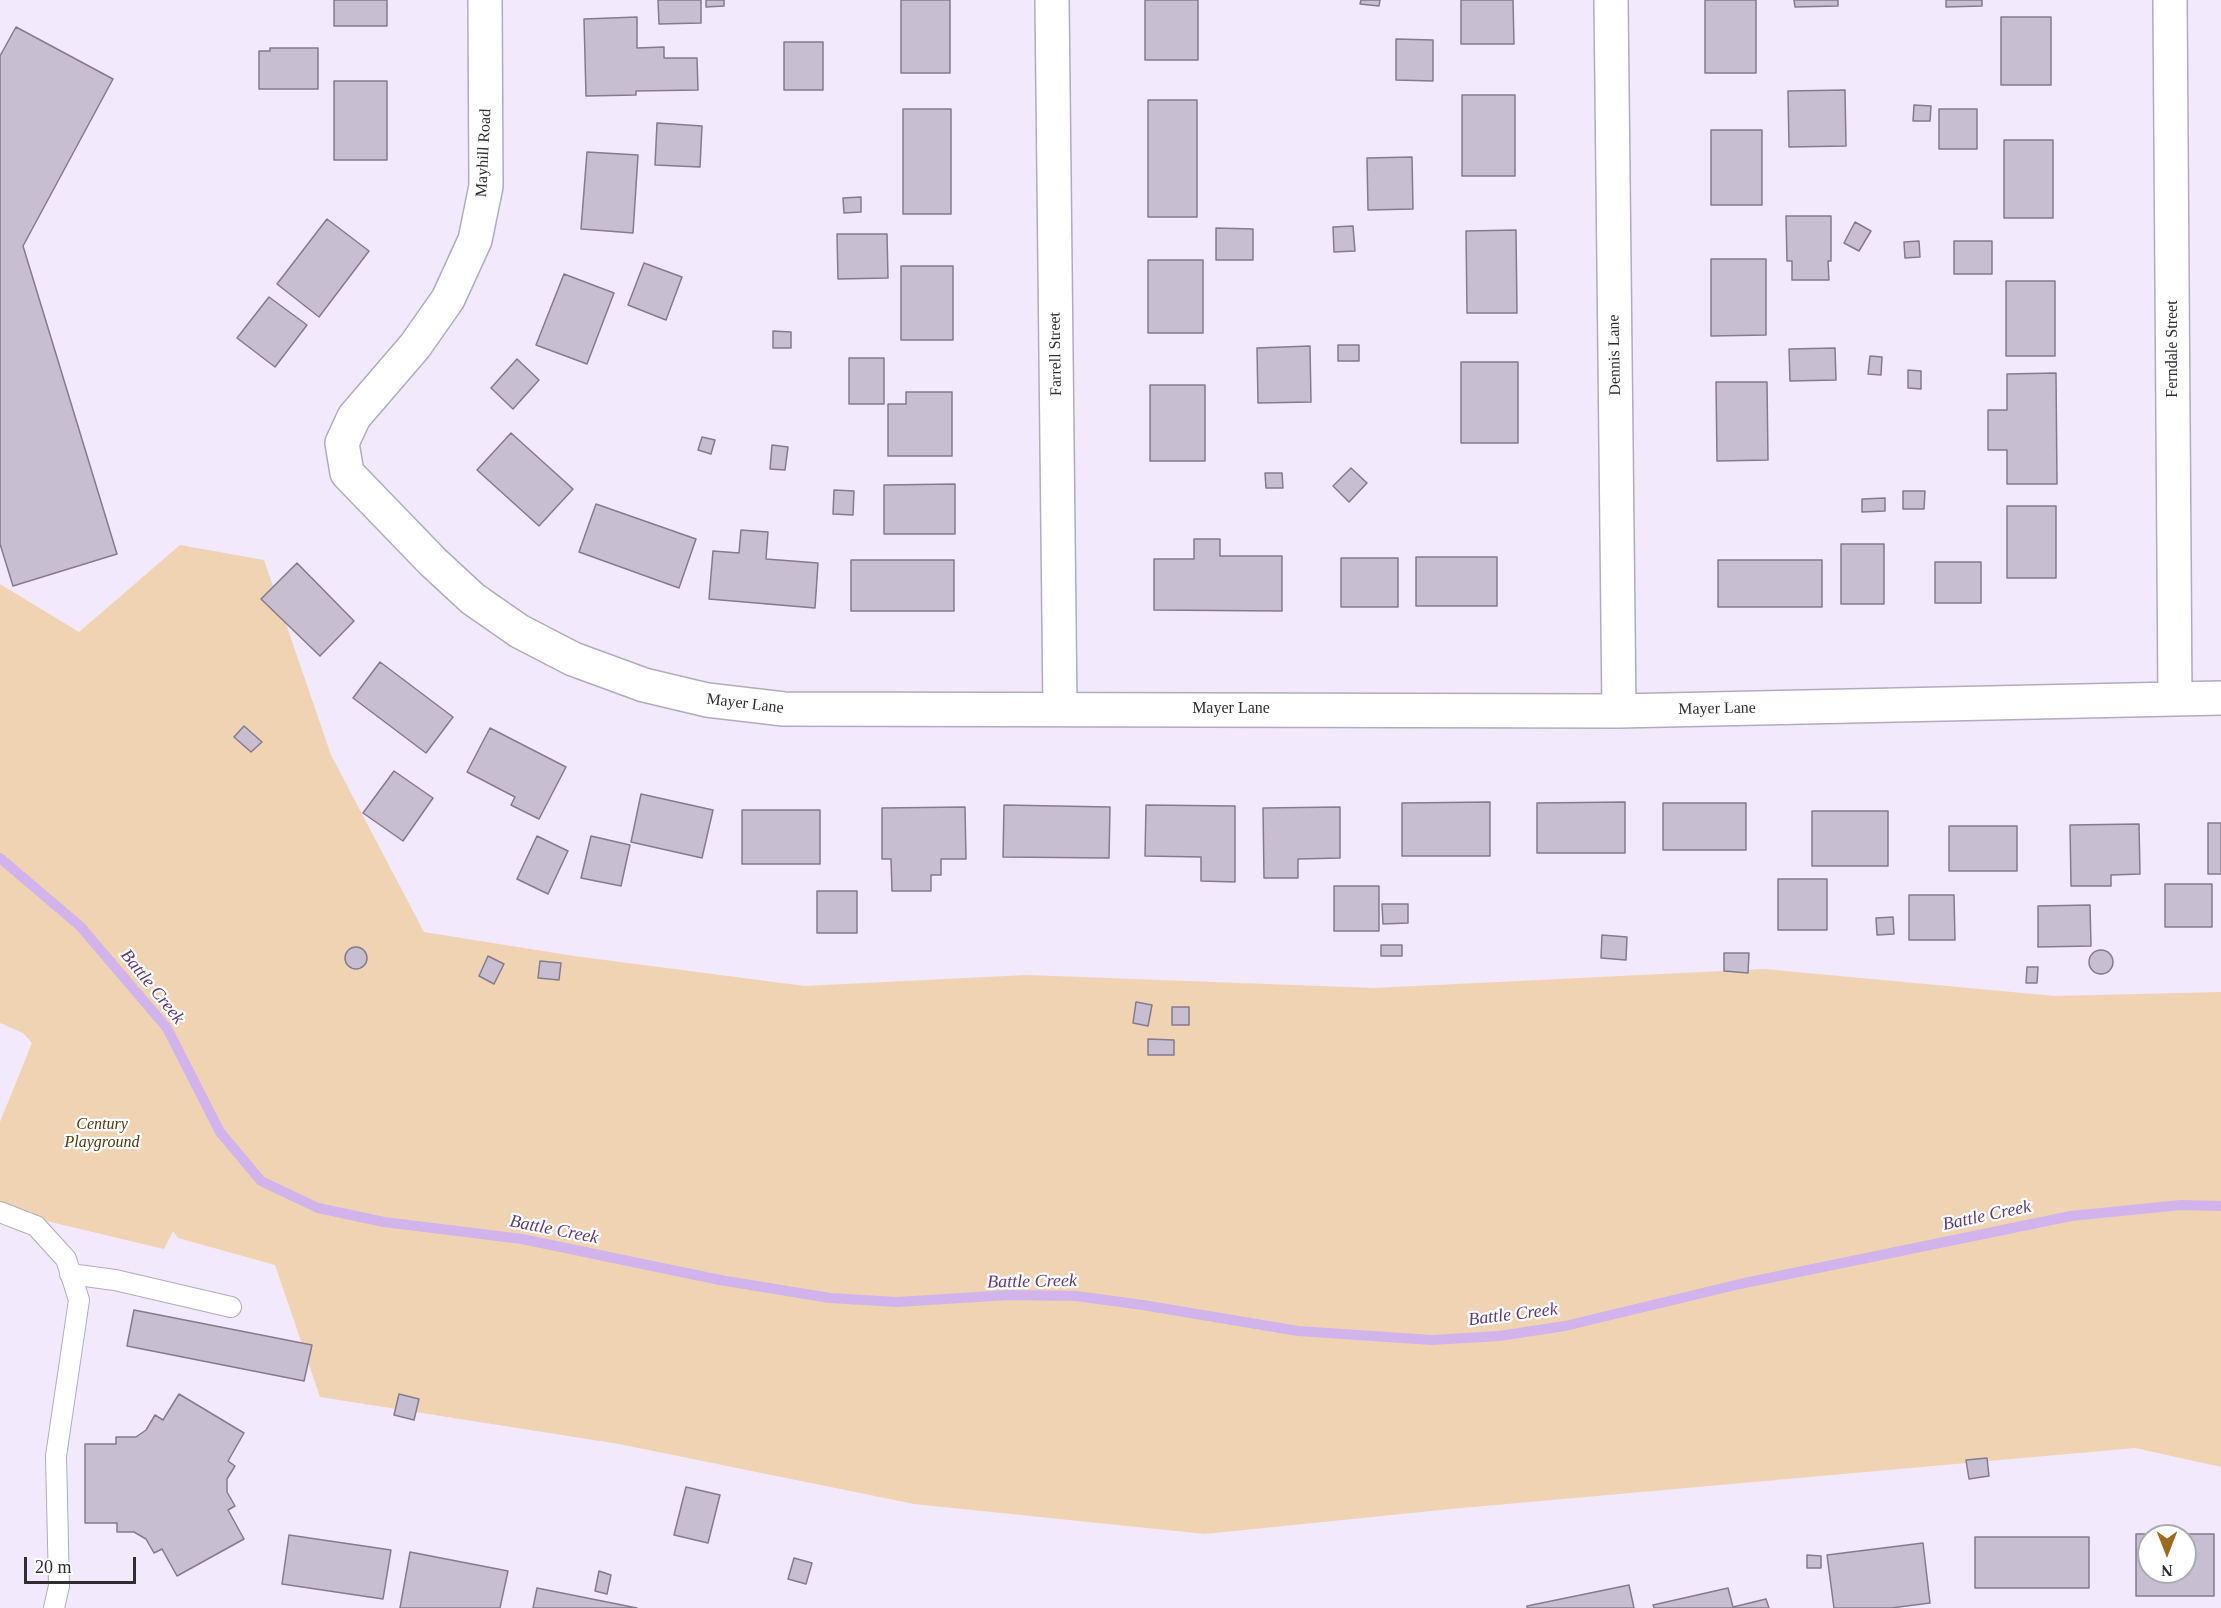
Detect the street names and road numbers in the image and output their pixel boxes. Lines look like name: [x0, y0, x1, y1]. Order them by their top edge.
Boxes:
street label: Mayhill Road: [472, 108, 496, 198]
street label: Ferndale Street: [2163, 300, 2183, 398]
street label: Farrell Street: [1046, 312, 1066, 396]
street label: Dennis Lane: [1605, 314, 1625, 396]
street label: Mayer Lane: [705, 690, 785, 718]
street label: Mayer Lane: [1192, 699, 1270, 719]
street label: Mayer Lane: [1678, 699, 1756, 719]

